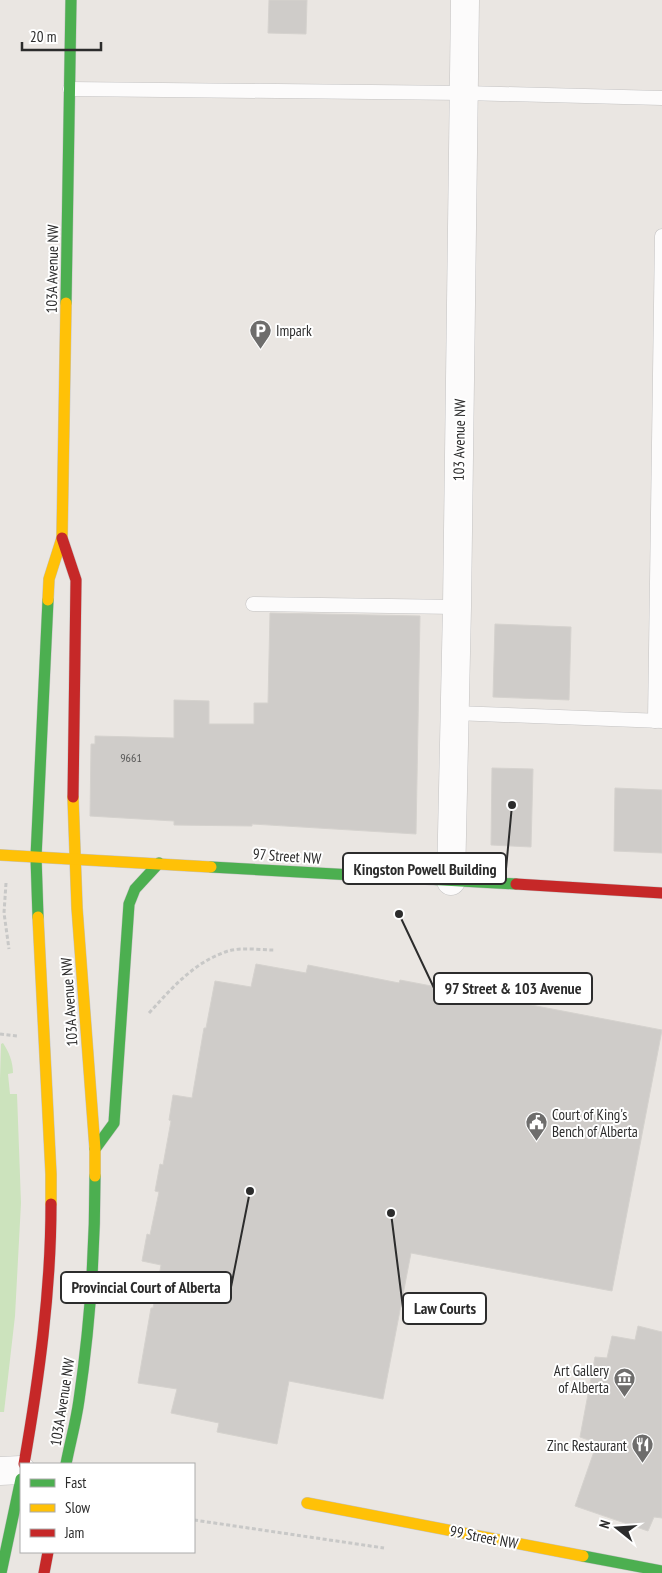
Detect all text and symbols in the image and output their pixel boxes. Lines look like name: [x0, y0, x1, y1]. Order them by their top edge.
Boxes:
scale bar: [22, 20, 101, 52]
text: 20 m: [30, 27, 56, 46]
street label: 103A Avenue NW: [42, 224, 62, 314]
parking icon: Impark: [248, 318, 272, 349]
place label: Impark: [276, 321, 312, 340]
street label: 103 Avenue NW: [449, 399, 469, 481]
house number: 9661: [120, 750, 142, 765]
street label: 97 Street NW: [252, 844, 322, 868]
callout: Kingston Powell Building: [343, 853, 506, 884]
text: Kingston Powell Building: [354, 859, 496, 879]
street label: 103A Avenue NW: [56, 957, 82, 1047]
callout: 97 Street & 103 Avenue: [434, 973, 592, 1004]
text: 97 Street & 103 Avenue: [444, 978, 582, 998]
place label: Court of King's Bench of Alberta: [552, 1105, 638, 1141]
public building icon: Court of King's Bench of Alberta: [524, 1111, 548, 1142]
callout: Provincial Court of Alberta: [61, 1272, 231, 1303]
text: Provincial Court of Alberta: [71, 1277, 221, 1297]
callout: Law Courts: [403, 1293, 486, 1324]
text: Law Courts: [414, 1298, 476, 1318]
street label: 103A Avenue NW: [46, 1357, 78, 1447]
place label: Art Gallery of Alberta: [554, 1361, 609, 1397]
museum icon: Art Gallery of Alberta: [613, 1367, 637, 1398]
restaurant icon: Zinc Restaurant: [631, 1433, 655, 1464]
place label: Zinc Restaurant: [547, 1436, 627, 1455]
legend: [20, 1463, 195, 1553]
text: Fast: [65, 1473, 86, 1492]
text: Slow: [65, 1498, 90, 1517]
north arrow: [592, 1503, 642, 1553]
text: N: [595, 1518, 614, 1530]
street label: 99 Street NW: [448, 1521, 520, 1553]
text: Jam: [64, 1523, 84, 1542]

